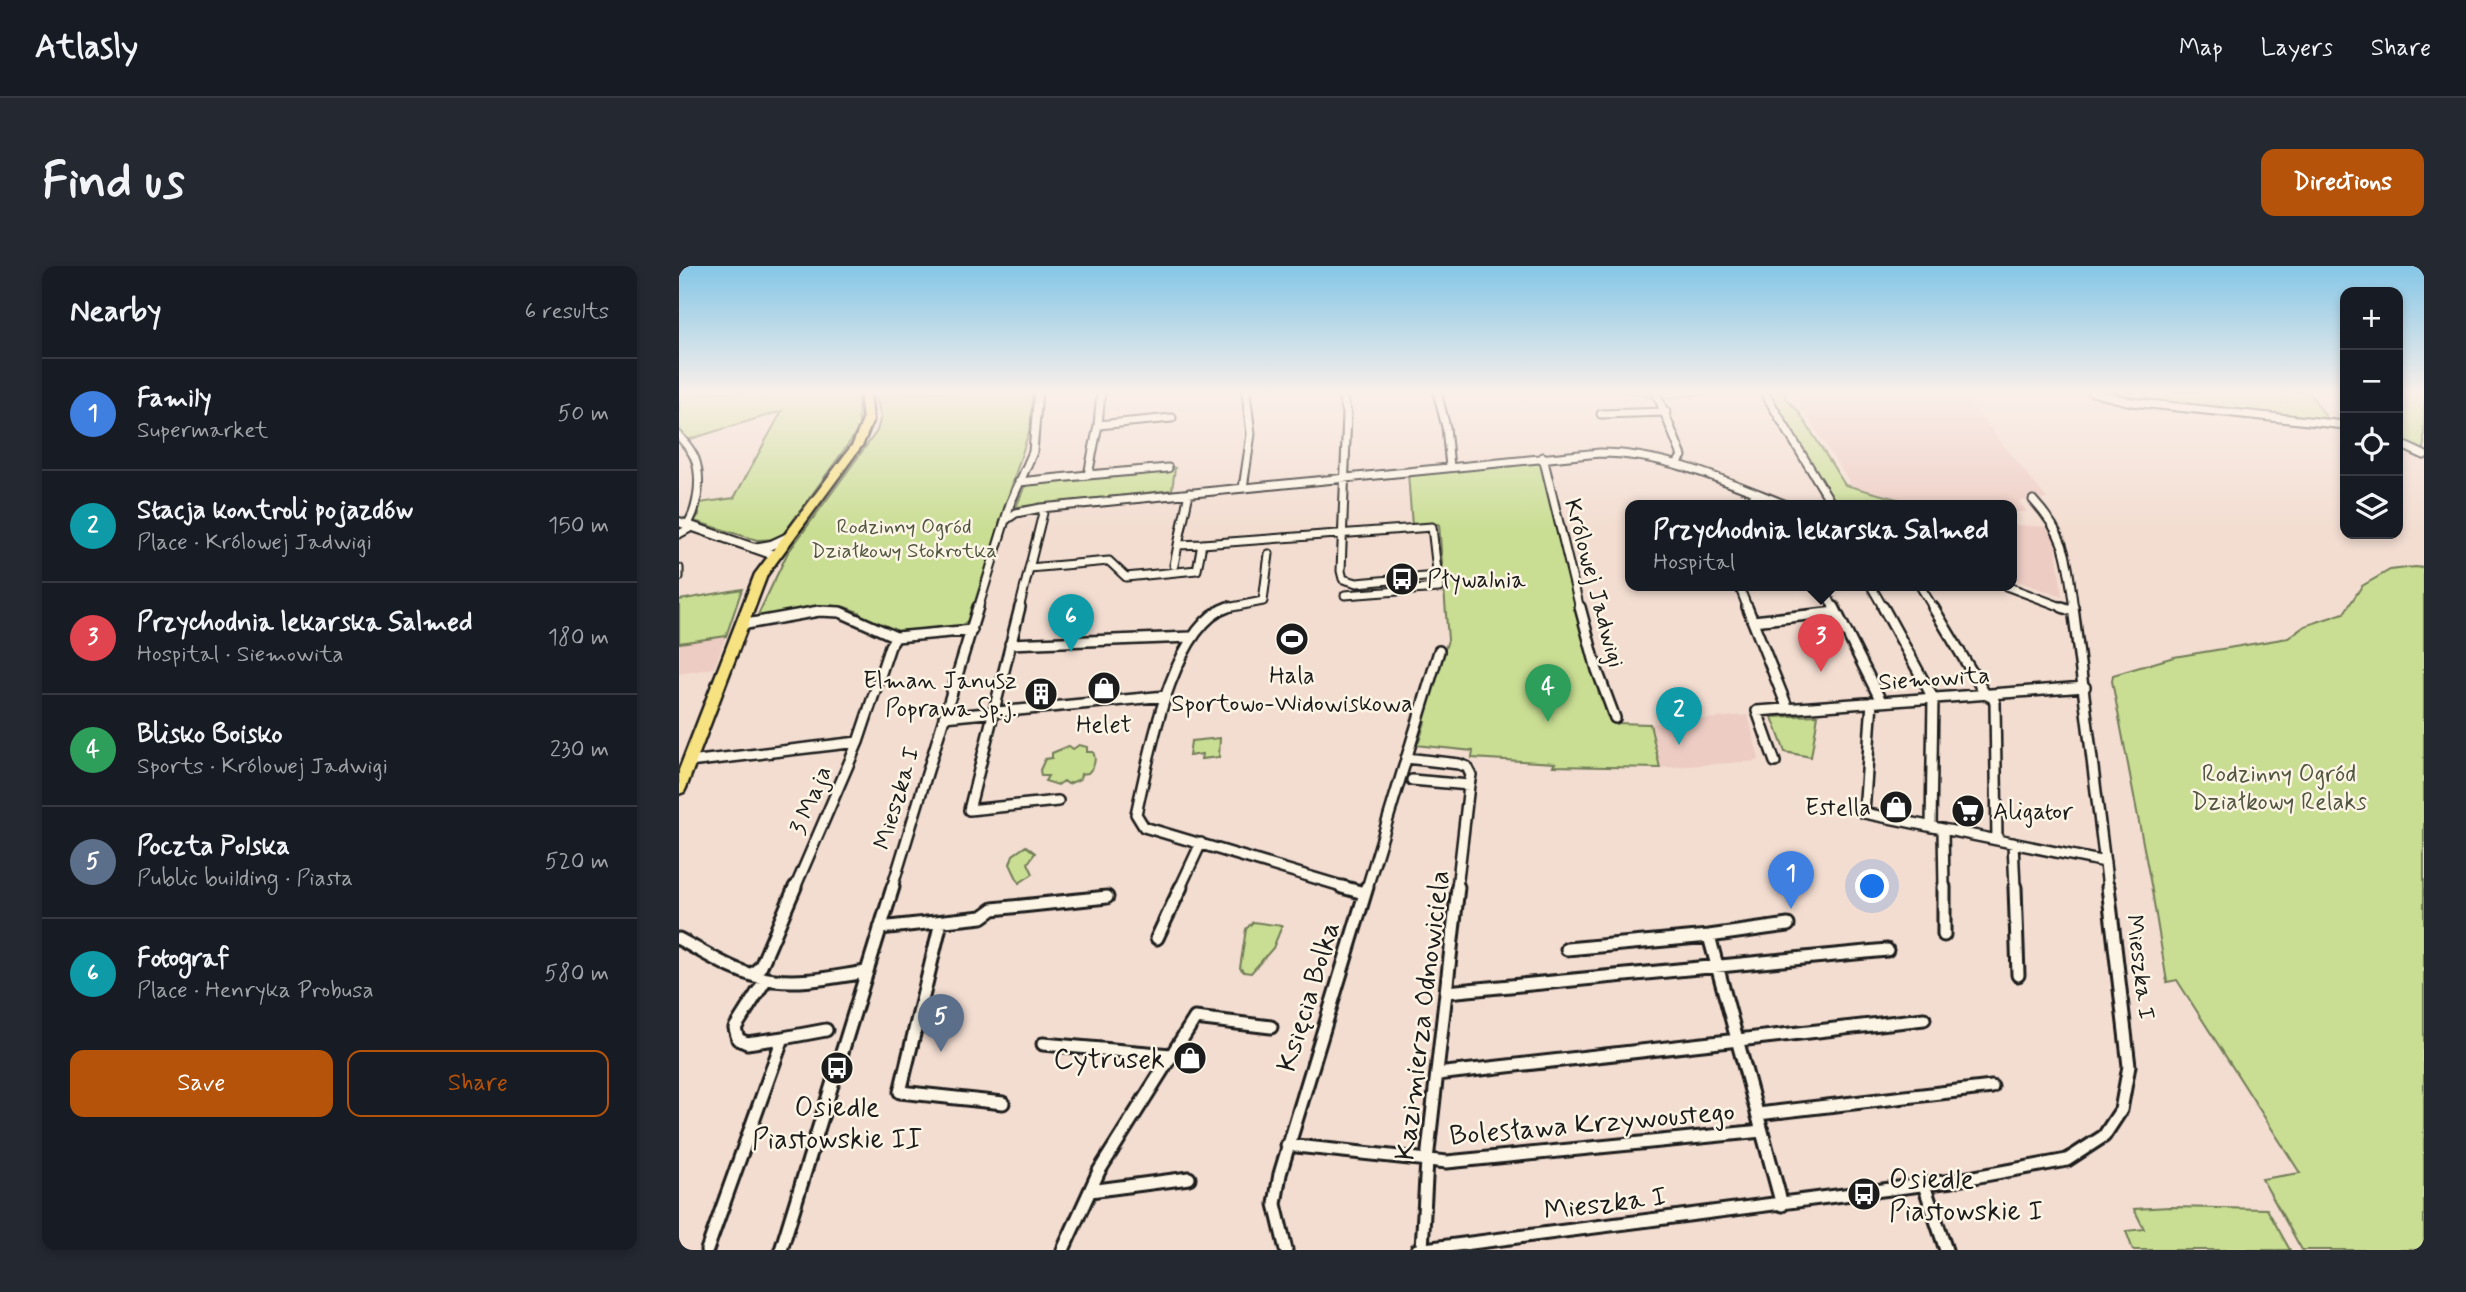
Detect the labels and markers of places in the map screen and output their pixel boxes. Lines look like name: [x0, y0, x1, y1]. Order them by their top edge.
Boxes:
bus stop icon: Pływalnia: [1383, 560, 1421, 598]
place label: Pływalnia: [1427, 565, 1526, 596]
pin: 6: [1048, 594, 1094, 652]
pin: 3: [1798, 614, 1844, 672]
sports icon: Hala Sportowo-Widowiskowa: [1273, 620, 1311, 658]
place label: Hala Sportowo-Widowiskowa: [1171, 661, 1413, 720]
pin: 4: [1525, 664, 1571, 722]
place label: Elman Janusz Poprawa Sp.j.: [863, 666, 1017, 725]
shop icon: Helet: [1085, 669, 1123, 707]
building icon: Elman Janusz Poprawa Sp.j.: [1022, 675, 1060, 713]
pin: 2: [1656, 687, 1702, 745]
place label: Helet: [1076, 710, 1132, 741]
shop icon: Estella: [1877, 788, 1915, 826]
supermarket icon: Aligator: [1949, 792, 1987, 830]
place label: Estella: [1805, 793, 1871, 824]
place label: Aligator: [1993, 797, 2074, 828]
pin: 1: [1768, 851, 1814, 909]
pin: 5: [918, 994, 964, 1052]
shop icon: Cytrusek: [1171, 1039, 1209, 1077]
place label: Cytrusek: [1054, 1042, 1165, 1079]
bus stop icon: Osiedle Piastowskie II: [818, 1049, 856, 1087]
place label: Osiedle Piastowskie II: [752, 1090, 922, 1159]
place label: Osiedle Piastowskie I: [1889, 1162, 2043, 1231]
bus stop icon: Osiedle Piastowskie I: [1845, 1175, 1883, 1213]

